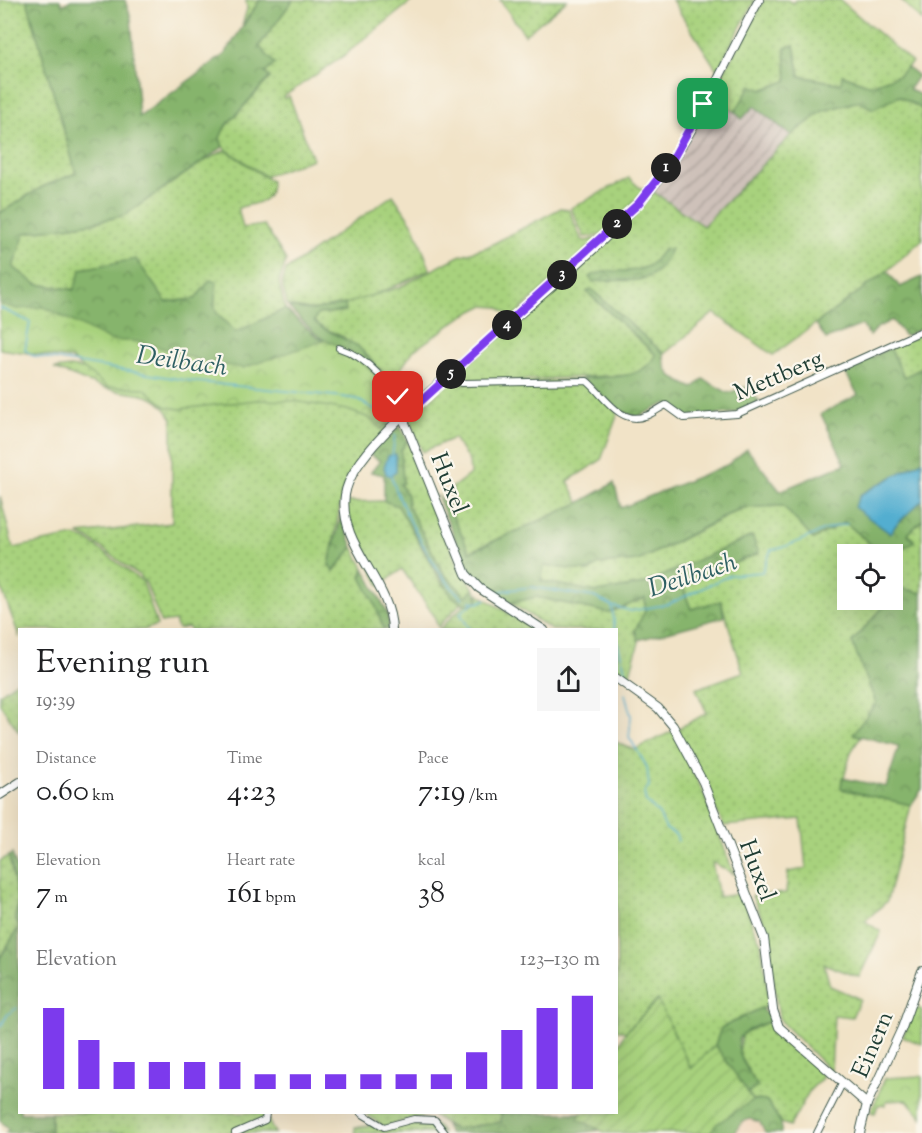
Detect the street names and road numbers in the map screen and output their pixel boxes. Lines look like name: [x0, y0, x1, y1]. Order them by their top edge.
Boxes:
street label: Mettberg: [729, 343, 829, 411]
street label: Huxel: [420, 448, 476, 520]
street label: Huxel: [729, 835, 783, 907]
street label: Einern: [845, 1006, 903, 1083]

